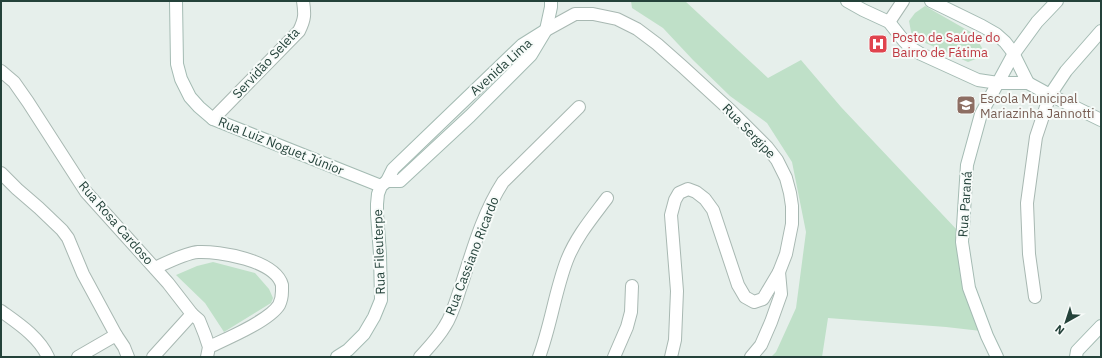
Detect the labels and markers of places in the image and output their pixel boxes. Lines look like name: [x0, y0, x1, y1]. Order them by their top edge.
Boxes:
place label: Posto de Saúde do Bairro de Fátima: [892, 29, 1000, 61]
hospital icon: Posto de Saúde do Bairro de Fátima: [867, 33, 889, 55]
place label: Escola Municipal Mariazinha Jannotti: [980, 90, 1094, 122]
school or university icon: Escola Municipal Mariazinha Jannotti: [955, 94, 977, 116]

